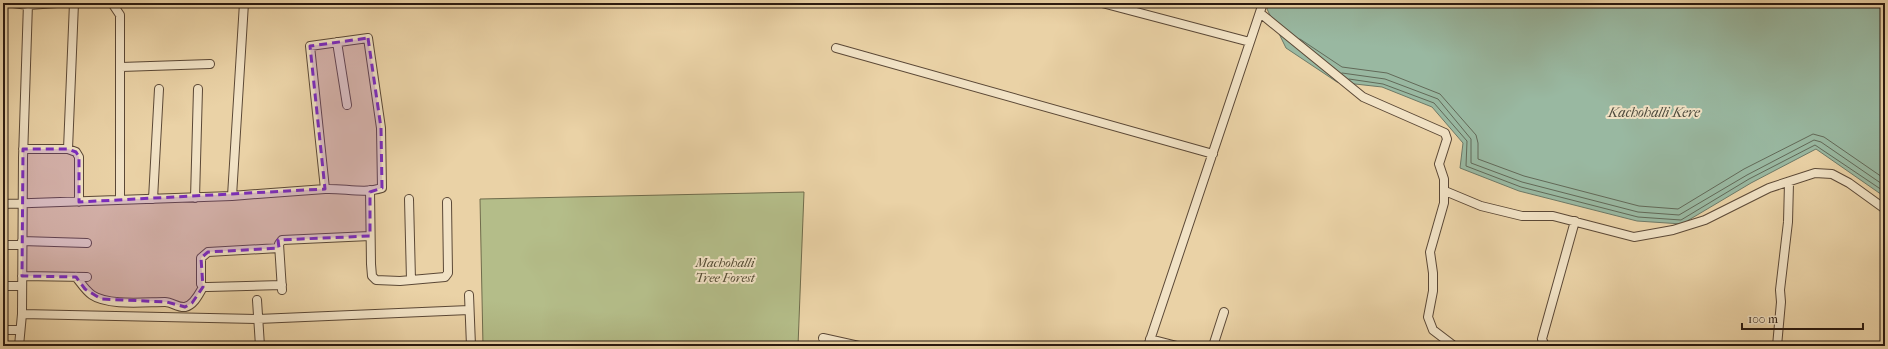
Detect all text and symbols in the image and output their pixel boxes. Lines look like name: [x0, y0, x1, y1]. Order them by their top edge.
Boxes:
water label: Kachohalli Kere: [1607, 104, 1700, 121]
park label: Machohalli Tree Forest: [695, 255, 756, 285]
scale bar: [1742, 305, 1863, 331]
text: 100 m: [1748, 312, 1778, 326]

